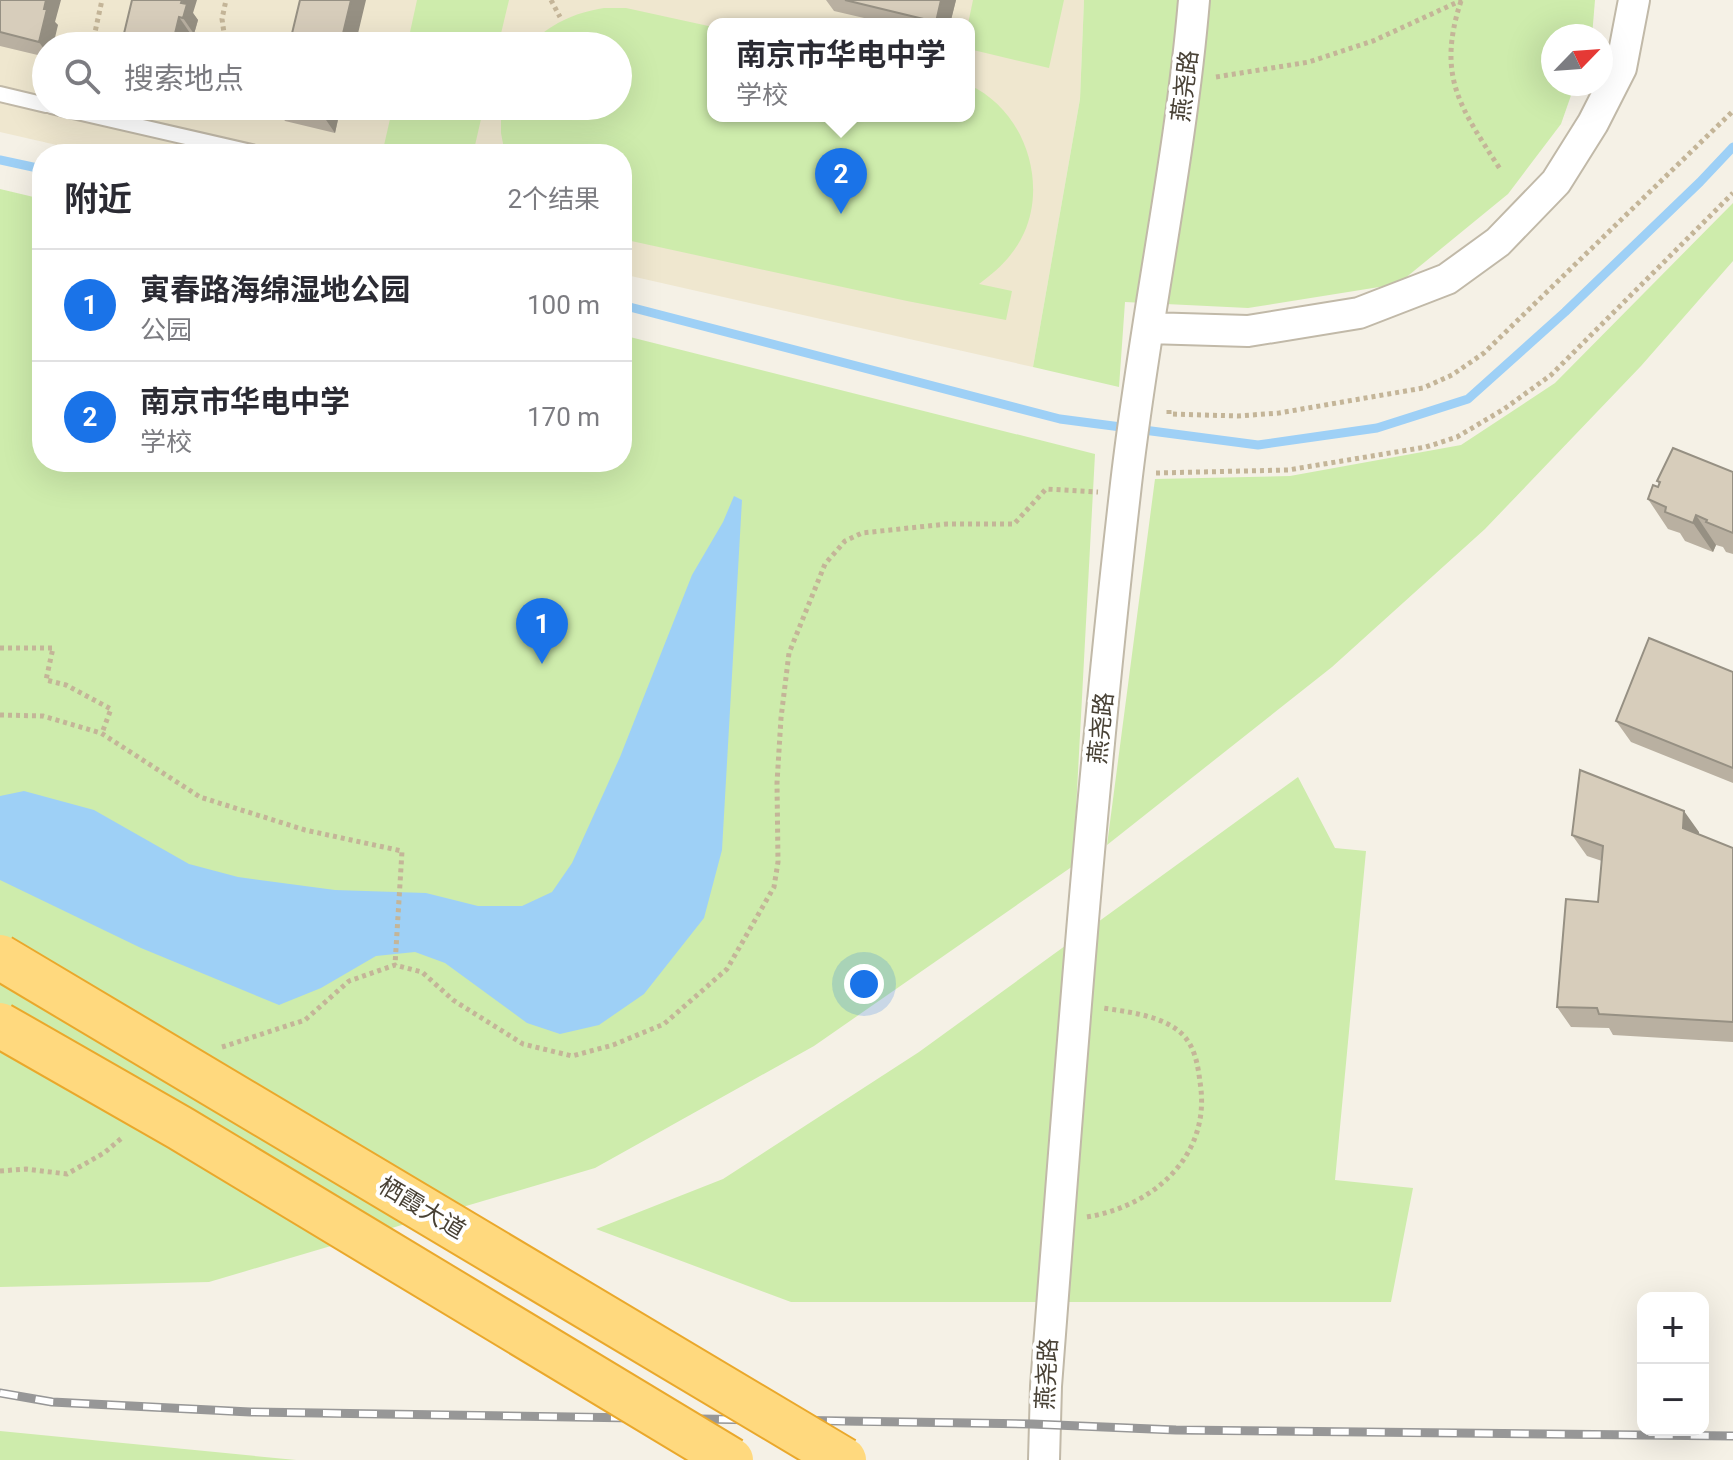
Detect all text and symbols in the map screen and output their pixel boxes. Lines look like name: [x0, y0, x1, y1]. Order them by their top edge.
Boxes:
popup: [707, 18, 975, 122]
north arrow: [1541, 24, 1613, 96]
search box: [32, 32, 632, 120]
text: 南京市华电中学: [736, 37, 946, 72]
street label: 燕尧路: [1167, 49, 1203, 123]
icon: search: [60, 54, 104, 98]
text: 搜索地点: [124, 61, 244, 96]
text: 学校: [736, 80, 788, 110]
pin: 2: [815, 148, 867, 214]
text: 附近: [64, 179, 132, 219]
text: 2个结果: [507, 184, 600, 214]
text: 寅春路海绵湿地公园: [140, 272, 410, 307]
text: 1: [83, 290, 97, 320]
text: 100 m: [527, 290, 600, 320]
text: 公园: [140, 315, 192, 345]
text: 南京市华电中学: [140, 384, 350, 419]
text: 2: [83, 402, 97, 432]
text: 170 m: [527, 402, 600, 432]
text: 学校: [140, 427, 192, 457]
pin: 1: [516, 598, 568, 664]
street label: 燕尧路: [1083, 691, 1119, 765]
your location: [844, 964, 884, 1004]
street label: 栖霞大道: [374, 1171, 470, 1245]
map controls: [1637, 1292, 1709, 1436]
button: +: [1637, 1292, 1709, 1364]
street label: 燕尧路: [1031, 1337, 1063, 1411]
button: −: [1637, 1364, 1709, 1436]

